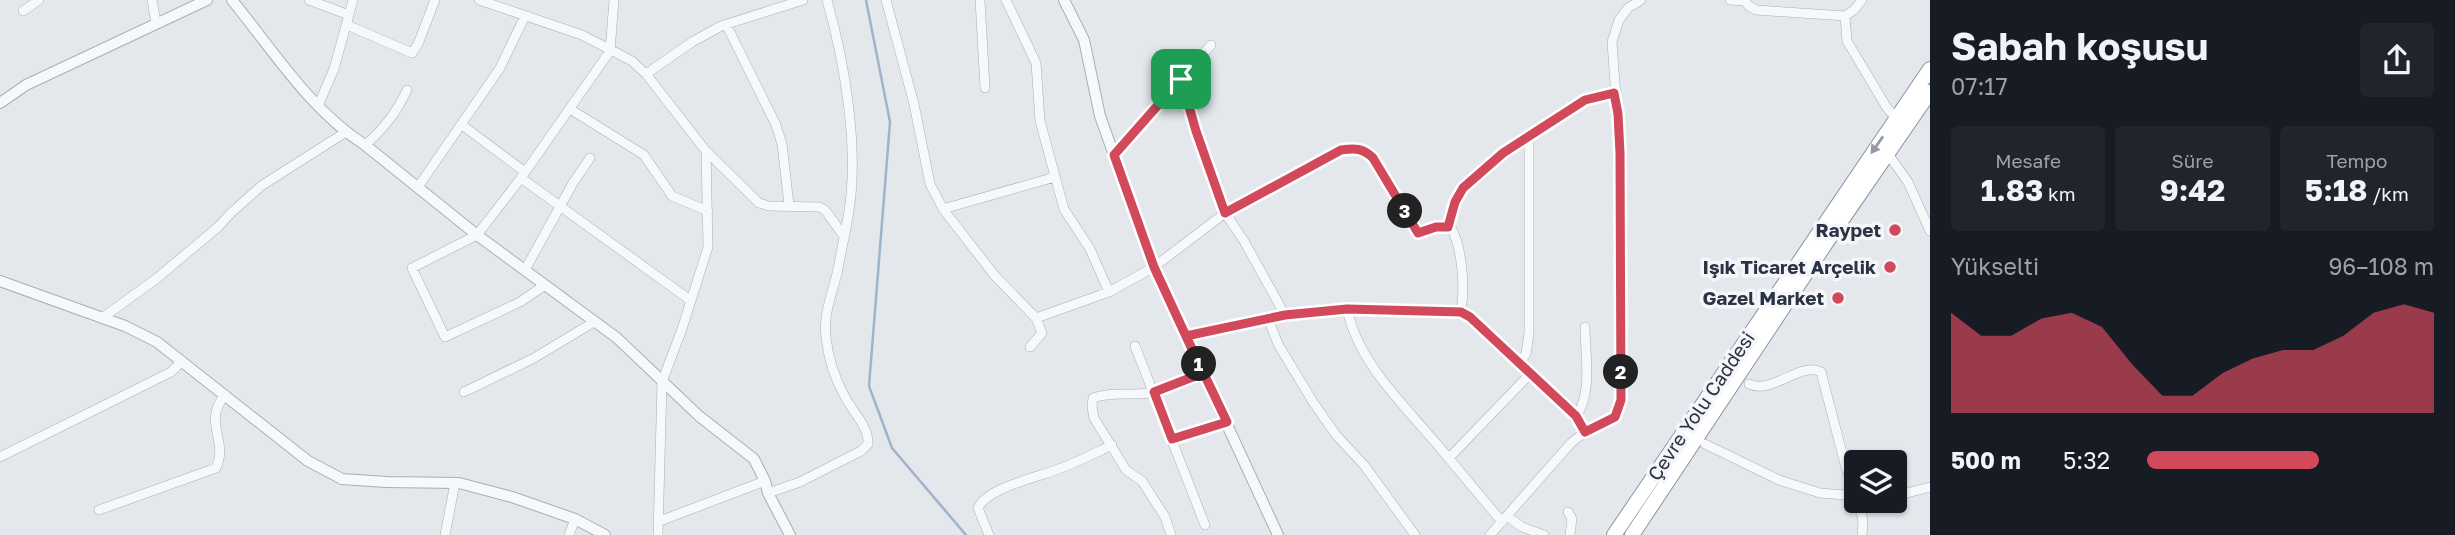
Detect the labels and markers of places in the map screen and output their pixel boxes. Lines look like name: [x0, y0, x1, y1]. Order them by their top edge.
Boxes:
pin: [1151, 49, 1211, 109]
pin: 3: [1388, 194, 1422, 228]
place label: Raypet: [1816, 218, 1881, 241]
marker: Raypet: [1887, 222, 1903, 238]
place label: Işık Ticaret Arçelik: [1702, 255, 1876, 278]
marker: Işık Ticaret Arçelik: [1882, 259, 1898, 275]
place label: Gazel Market: [1702, 286, 1824, 309]
marker: Gazel Market: [1830, 290, 1846, 306]
pin: 1: [1182, 346, 1216, 382]
pin: 2: [1604, 354, 1638, 390]

